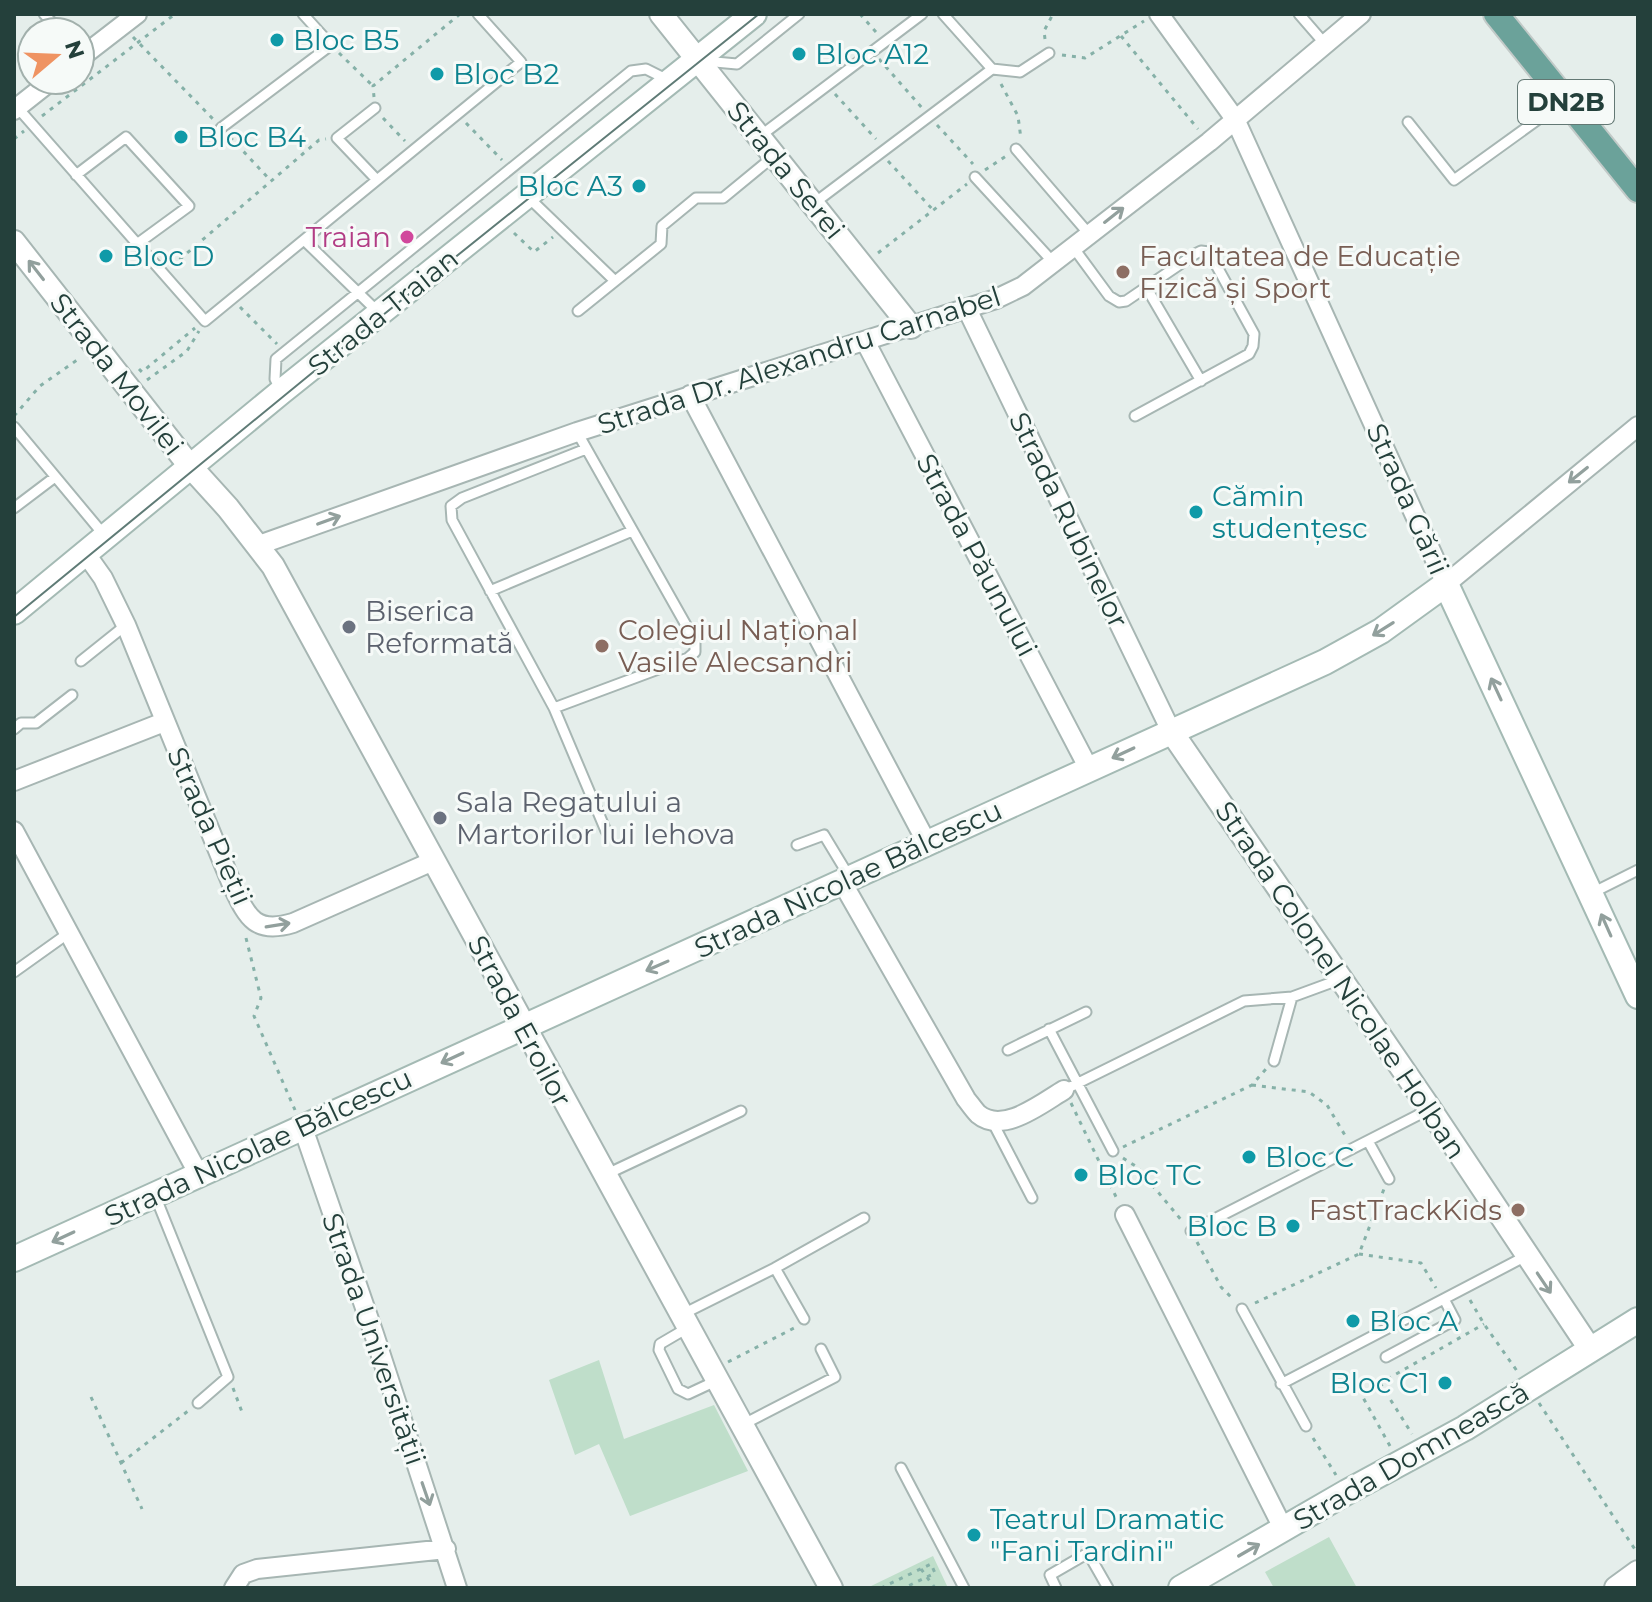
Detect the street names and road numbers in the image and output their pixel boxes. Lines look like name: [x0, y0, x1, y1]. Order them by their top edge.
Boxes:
road number: DN2B: [1518, 80, 1614, 124]
street label: Strada Serei: [720, 94, 852, 246]
street label: Strada Traian: [301, 241, 465, 383]
street label: Strada Dr. Alexandru Carnabel: [593, 279, 1005, 441]
street label: Strada Movilei: [43, 286, 191, 462]
street label: Strada Rubinelor: [1002, 407, 1136, 633]
street label: Strada Gării: [1359, 418, 1457, 580]
street label: Strada Păunului: [909, 448, 1045, 662]
street label: Strada Pieții: [160, 742, 260, 910]
street label: Strada Nicolae Bălcescu: [689, 793, 1007, 965]
street label: Strada Colonel Nicolae Holban: [1208, 795, 1474, 1165]
street label: Strada Eroilor: [461, 930, 579, 1112]
street label: Strada Nicolae Bălcescu: [99, 1061, 417, 1233]
street label: Strada Universității: [315, 1209, 433, 1469]
street label: Strada Domnească: [1287, 1375, 1535, 1537]

